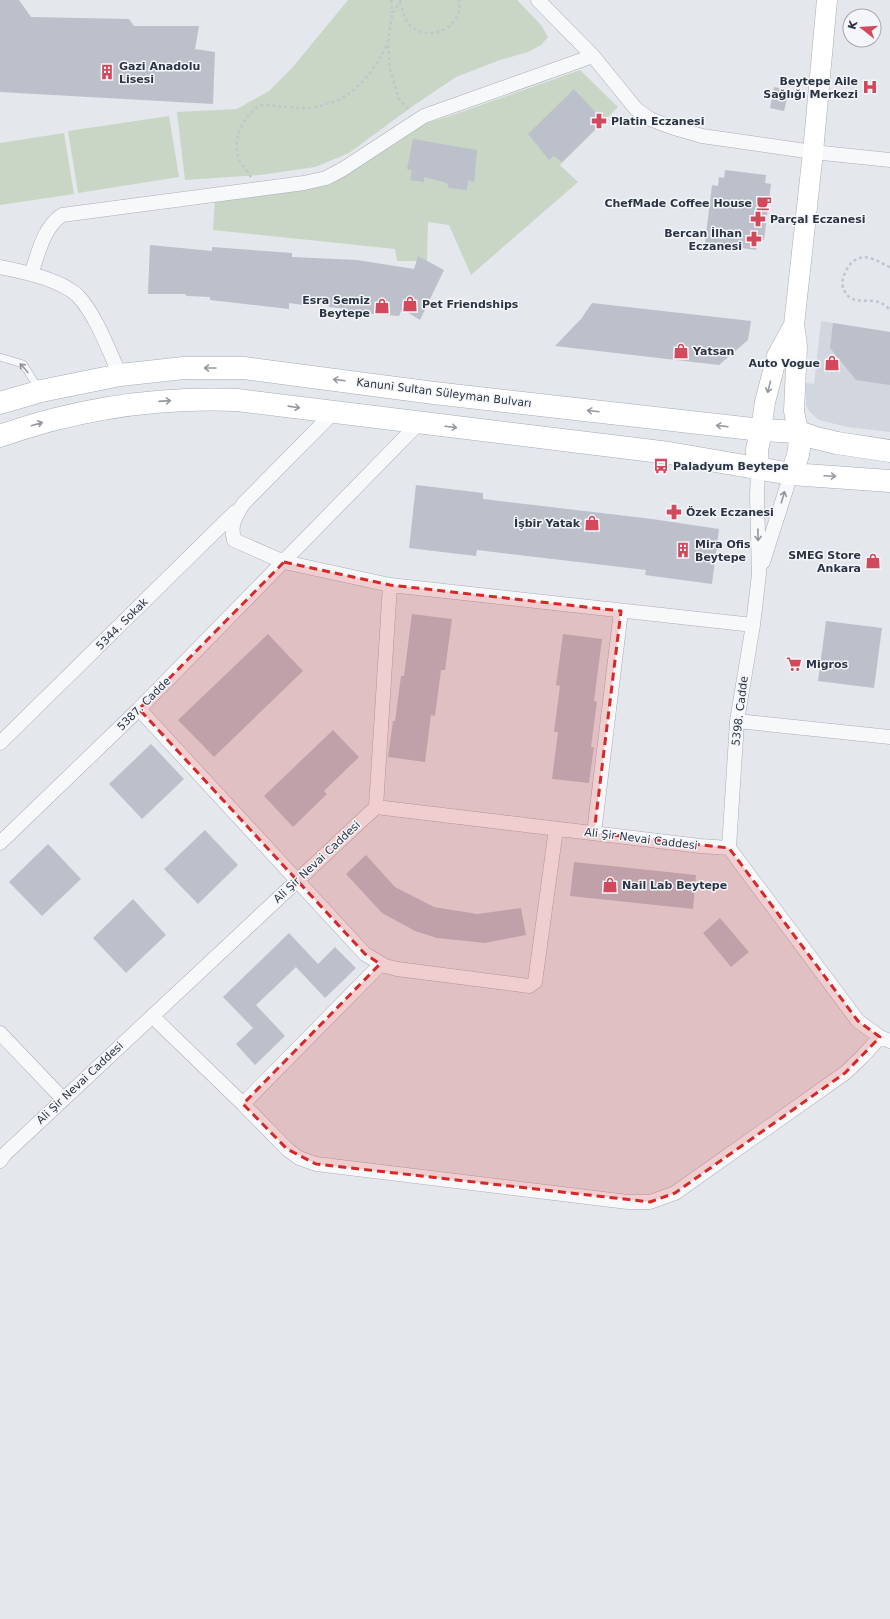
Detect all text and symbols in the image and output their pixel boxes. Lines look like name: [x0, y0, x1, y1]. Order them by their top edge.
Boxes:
north arrow: [842, 8, 882, 48]
text: K: [845, 19, 861, 31]
place label: Gazi Anadolu Lisesi: [119, 60, 200, 86]
building icon: Gazi Anadolu Lisesi: [98, 63, 116, 81]
place label: Beytepe Aile Sağlığı Merkezi: [763, 75, 858, 101]
hospital icon: Beytepe Aile Sağlığı Merkezi: [861, 78, 879, 96]
pharmacy icon: Platin Eczanesi: [590, 112, 608, 130]
place label: Platin Eczanesi: [611, 115, 704, 128]
cafe icon: ChefMade Coffee House: [755, 194, 773, 212]
place label: ChefMade Coffee House: [604, 197, 752, 210]
pharmacy icon: Parçal Eczanesi: [749, 210, 767, 228]
place label: Parçal Eczanesi: [770, 213, 866, 226]
place label: Bercan İlhan Eczanesi: [664, 226, 742, 253]
pharmacy icon: Bercan İlhan Eczanesi: [745, 230, 763, 248]
place label: Esra Semiz Beytepe: [302, 294, 370, 320]
shop icon: Pet Friendships: [401, 295, 419, 313]
shop icon: Esra Semiz Beytepe: [373, 297, 391, 315]
place label: Pet Friendships: [422, 298, 519, 311]
shop icon: Yatsan: [672, 342, 690, 360]
place label: Yatsan: [692, 345, 734, 358]
shop icon: Auto Vogue: [823, 354, 841, 372]
place label: Auto Vogue: [748, 357, 820, 370]
one-way arrow: [20, 363, 29, 373]
one-way arrow: [204, 364, 217, 372]
one-way arrow: [333, 376, 346, 384]
street label: Kanuni Sultan Süleyman Bulvarı: [356, 376, 532, 410]
one-way arrow: [765, 380, 773, 393]
one-way arrow: [158, 398, 171, 405]
one-way arrow: [287, 403, 300, 410]
one-way arrow: [587, 407, 600, 415]
one-way arrow: [30, 420, 43, 427]
one-way arrow: [716, 422, 729, 430]
one-way arrow: [444, 423, 457, 431]
bus stop icon: Paladyum Beytepe: [652, 457, 670, 475]
place label: Paladyum Beytepe: [673, 460, 789, 473]
one-way arrow: [823, 472, 836, 480]
one-way arrow: [780, 490, 787, 503]
pharmacy icon: Özek Eczanesi: [665, 503, 683, 521]
place label: Özek Eczanesi: [686, 505, 774, 519]
shop icon: İşbir Yatak: [583, 514, 601, 532]
place label: İşbir Yatak: [514, 516, 581, 530]
one-way arrow: [754, 528, 762, 541]
place label: Mira Ofis Beytepe: [695, 538, 751, 564]
building icon: Mira Ofis Beytepe: [674, 541, 692, 559]
place label: SMEG Store Ankara: [788, 549, 861, 575]
shop icon: SMEG Store Ankara: [864, 552, 882, 570]
street label: 5344. Sokak: [93, 595, 151, 653]
supermarket icon: Migros: [785, 655, 803, 673]
place label: Migros: [806, 658, 849, 671]
street label: 5387. Cadde: [115, 674, 174, 733]
street label: 5398. Cadde: [729, 675, 751, 747]
street label: Ali Şir Nevai Caddesi: [271, 818, 363, 906]
street label: Ali Şir Nevai Caddesi: [584, 826, 698, 852]
shop icon: Nail Lab Beytepe: [601, 876, 619, 894]
place label: Nail Lab Beytepe: [622, 879, 727, 892]
street label: Ali Şir Nevai Caddesi: [34, 1039, 126, 1127]

